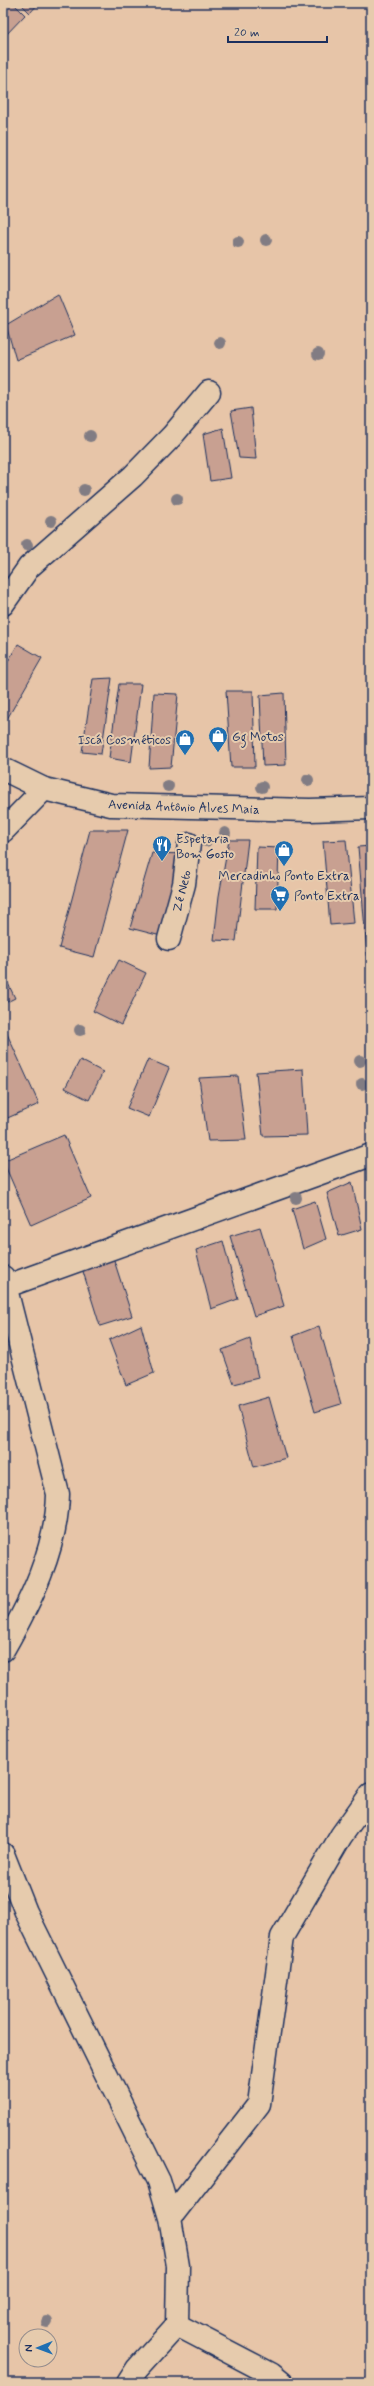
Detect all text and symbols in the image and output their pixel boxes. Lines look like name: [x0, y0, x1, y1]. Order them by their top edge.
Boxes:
scale bar: [228, 18, 327, 44]
text: 20 m: [234, 25, 260, 41]
shop icon: Gg Motos: [207, 725, 229, 753]
shop icon: Iscá Cosméticos: [174, 728, 196, 756]
place label: Gg Motos: [232, 729, 284, 748]
place label: Iscá Cosméticos: [78, 732, 171, 749]
street label: Avenida Antônio Alves Maia: [108, 796, 260, 819]
place label: Espetaria Bom Gosto: [176, 831, 235, 863]
restaurant icon: Espetaria Bom Gosto: [151, 834, 173, 862]
shop icon: Mercadinho Ponto Extra: [273, 839, 295, 867]
street label: Zé Neto: [169, 868, 196, 914]
place label: Mercadinho Ponto Extra: [218, 868, 350, 885]
supermarket icon: Ponto Extra: [269, 884, 291, 912]
place label: Ponto Extra: [294, 888, 360, 905]
north arrow: [18, 2328, 58, 2368]
text: N: [22, 2344, 36, 2352]

